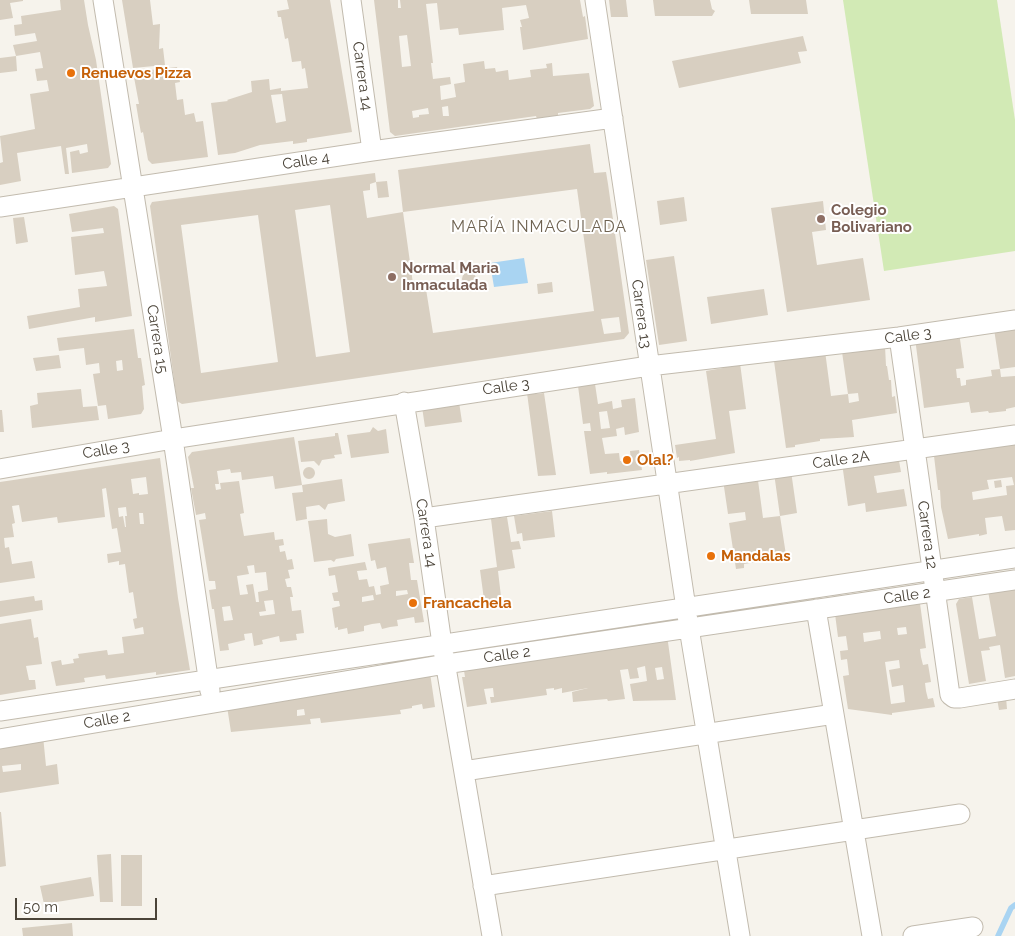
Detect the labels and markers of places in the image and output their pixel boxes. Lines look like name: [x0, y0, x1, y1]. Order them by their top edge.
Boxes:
place label: Renuevos Pizza: [81, 64, 191, 82]
marker: Renuevos Pizza: [65, 67, 77, 79]
place label: Colegio Bolivariano: [831, 201, 912, 236]
marker: Colegio Bolivariano: [815, 213, 827, 225]
place label: Normal Maria Inmaculada: [402, 259, 499, 294]
marker: Normal Maria Inmaculada: [386, 271, 398, 283]
place label: Olal?: [637, 451, 674, 469]
marker: Olal?: [621, 454, 633, 466]
place label: Mandalas: [721, 547, 791, 565]
marker: Mandalas: [705, 550, 717, 562]
place label: Francachela: [423, 594, 512, 612]
marker: Francachela: [407, 597, 419, 609]

